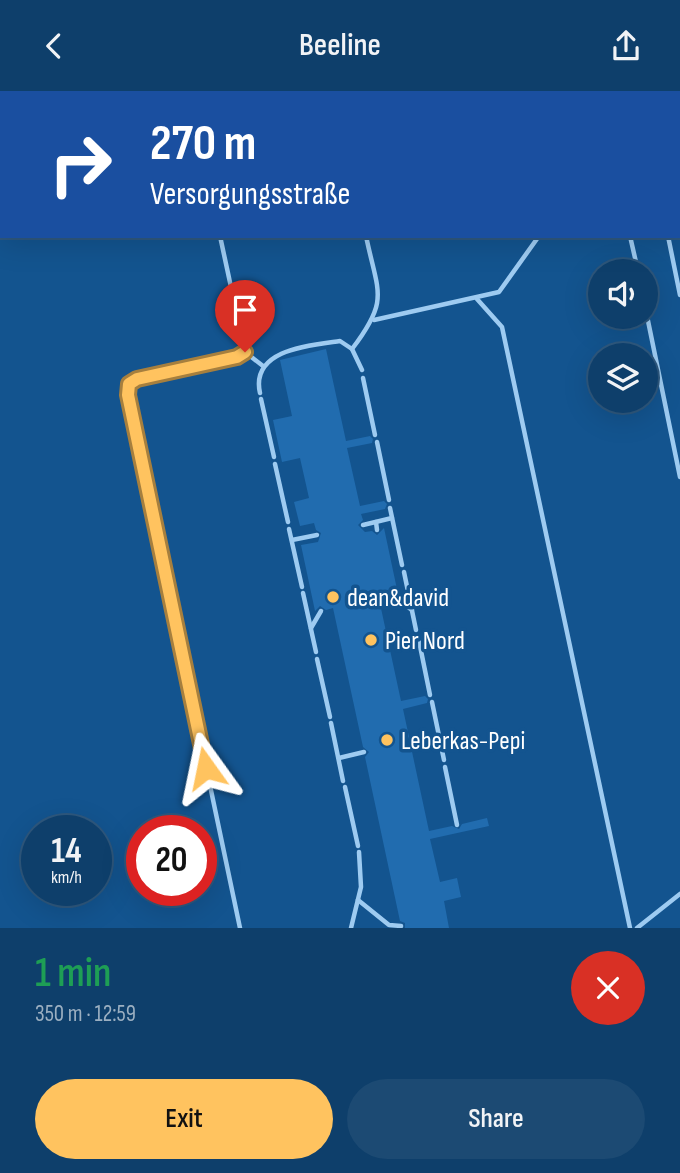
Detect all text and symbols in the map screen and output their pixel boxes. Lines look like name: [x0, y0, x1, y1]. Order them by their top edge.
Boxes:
text: Beeline: [299, 26, 381, 65]
icon: back: [35, 27, 73, 65]
icon: share: [607, 27, 645, 65]
text: 270 m: [150, 115, 256, 174]
icon: right: [35, 119, 126, 210]
text: Versorgungsstraße: [150, 175, 350, 214]
map controls: [588, 259, 658, 413]
button: sound: [588, 259, 658, 329]
pin: [215, 280, 275, 352]
icon: arrive: [226, 291, 264, 329]
button: layers: [588, 343, 658, 413]
place label: dean&david: [347, 583, 449, 614]
marker: dean&david: [325, 589, 341, 605]
place label: Pier Nord: [385, 626, 465, 657]
marker: Pier Nord: [363, 632, 379, 648]
place label: Leberkas-Pepi: [401, 726, 525, 757]
position arrow: [169, 731, 243, 805]
marker: Leberkas-Pepi: [379, 732, 395, 748]
speed limit sign: 20: [126, 815, 217, 906]
text: 14: [51, 830, 82, 873]
text: km/h: [51, 867, 82, 888]
text: 1 min: [35, 948, 111, 999]
button: close: [571, 951, 645, 1025]
text: 350 m · 12:59: [35, 1000, 136, 1028]
button: Exit: [35, 1079, 333, 1159]
button: Share: [347, 1079, 645, 1159]

